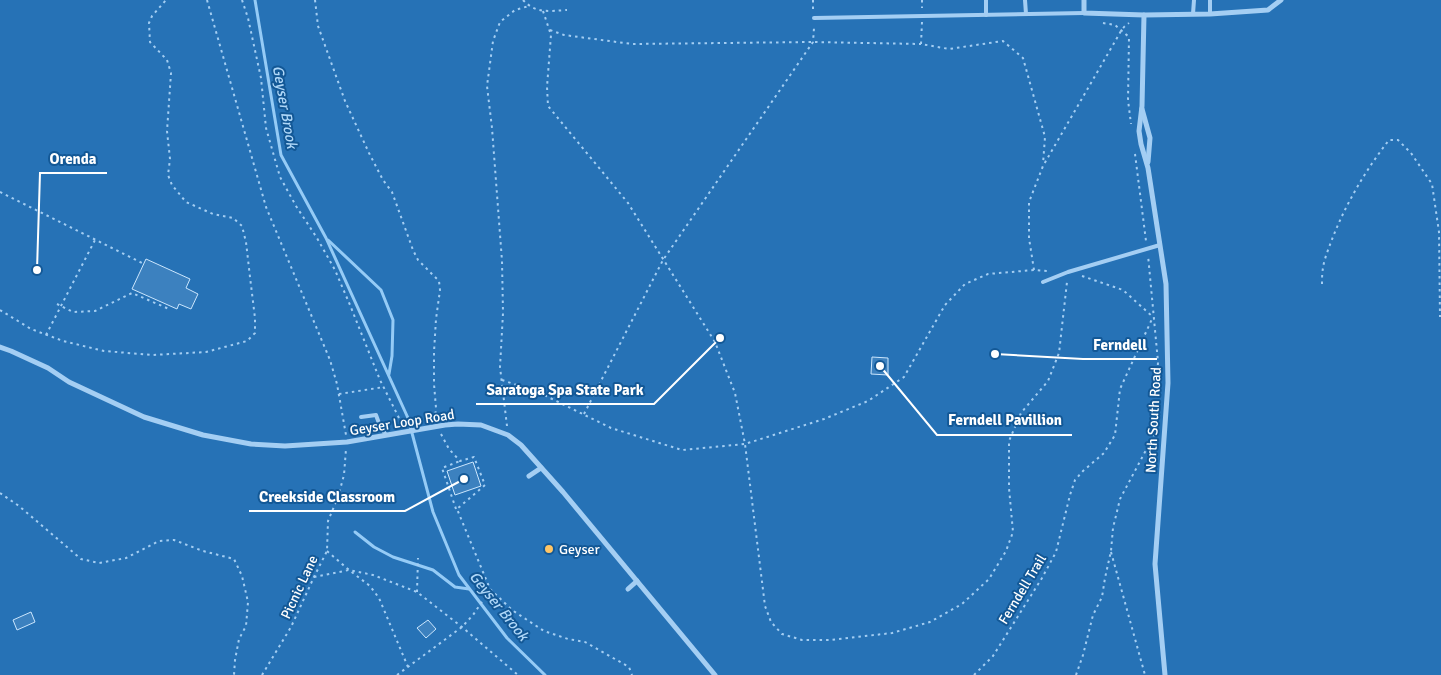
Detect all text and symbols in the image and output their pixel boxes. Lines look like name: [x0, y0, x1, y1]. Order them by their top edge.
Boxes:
water label: Geyser Brook: [269, 64, 301, 151]
callout: Orenda: [40, 143, 107, 173]
text: Orenda: [49, 150, 97, 168]
callout: Ferndell: [1083, 329, 1157, 359]
text: Ferndell: [1093, 336, 1147, 354]
street label: North South Road: [1142, 367, 1165, 473]
callout: Saratoga Spa State Park: [476, 374, 654, 404]
text: Saratoga Spa State Park: [486, 381, 644, 399]
callout: Ferndell Pavillion: [937, 405, 1072, 435]
street label: Geyser Loop Road: [349, 406, 456, 439]
text: Ferndell Pavillion: [948, 411, 1062, 429]
callout: Creekside Classroom: [249, 481, 405, 511]
text: Creekside Classroom: [259, 488, 395, 506]
place label: Geyser: [559, 541, 601, 558]
marker: Geyser: [543, 543, 555, 555]
street label: Ferndell Trail: [995, 551, 1050, 627]
street label: Picnic Lane: [277, 553, 322, 622]
water label: Geyser Brook: [466, 568, 533, 645]

